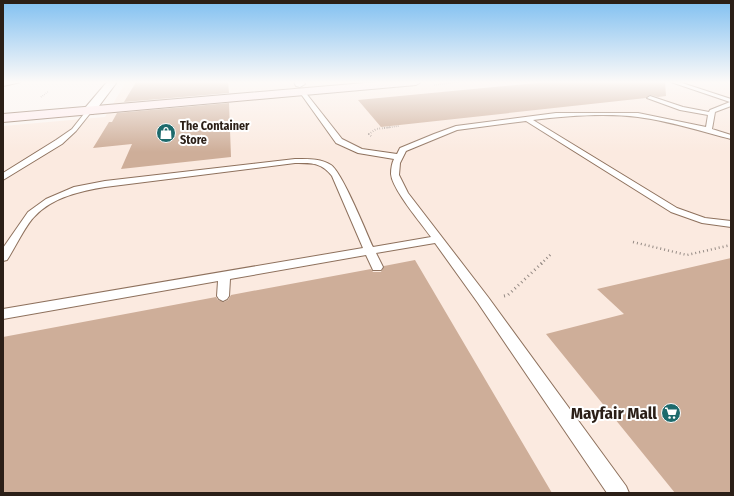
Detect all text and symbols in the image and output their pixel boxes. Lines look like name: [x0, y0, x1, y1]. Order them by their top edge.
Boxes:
place label: The Container Store: [180, 119, 250, 147]
shop icon: The Container Store: [155, 122, 177, 144]
supermarket icon: Mayfair Mall: [660, 402, 682, 424]
place label: Mayfair Mall: [571, 403, 657, 424]

